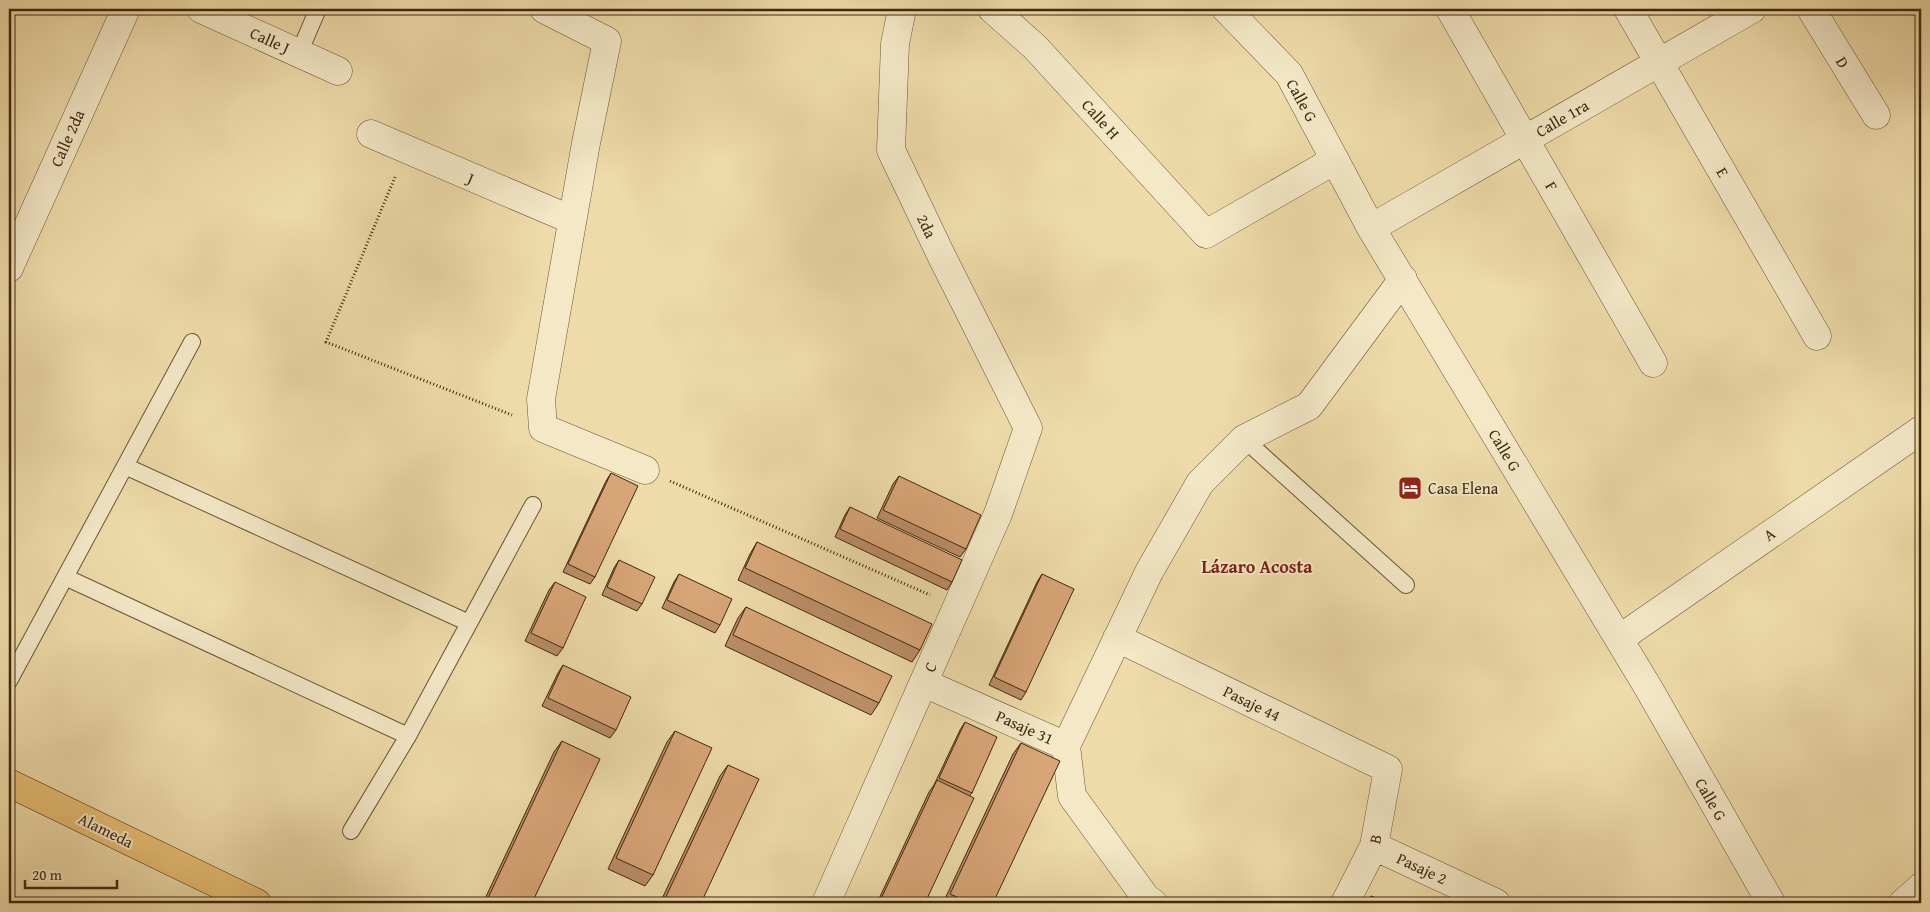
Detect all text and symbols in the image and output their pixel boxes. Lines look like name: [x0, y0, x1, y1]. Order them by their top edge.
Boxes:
street label: Calle J: [246, 21, 294, 59]
street label: D: [1830, 52, 1856, 73]
street label: Calle G: [1280, 74, 1324, 126]
street label: Calle 1ra: [1531, 93, 1593, 143]
street label: Calle H: [1076, 94, 1126, 145]
street label: Calle 2da: [44, 105, 90, 170]
street label: E: [1711, 162, 1735, 182]
street label: J: [462, 165, 478, 190]
street label: F: [1540, 177, 1564, 196]
street label: 2da: [911, 210, 943, 242]
street label: Calle G: [1483, 424, 1527, 476]
hotel icon: Casa Elena: [1397, 475, 1423, 501]
place label: Casa Elena: [1428, 476, 1499, 500]
street label: A: [1758, 521, 1780, 547]
district label: Lázaro Acosta: [1201, 553, 1313, 580]
street label: C: [917, 658, 943, 676]
street label: Pasaje 44: [1219, 679, 1285, 727]
street label: Pasaje 31: [992, 704, 1058, 750]
street label: Calle G: [1689, 773, 1733, 825]
street label: Alameda: [74, 806, 138, 854]
street label: B: [1362, 832, 1388, 846]
street label: Pasaje 2: [1393, 846, 1451, 890]
scale bar: [25, 857, 118, 889]
text: 20 m: [32, 864, 63, 885]

